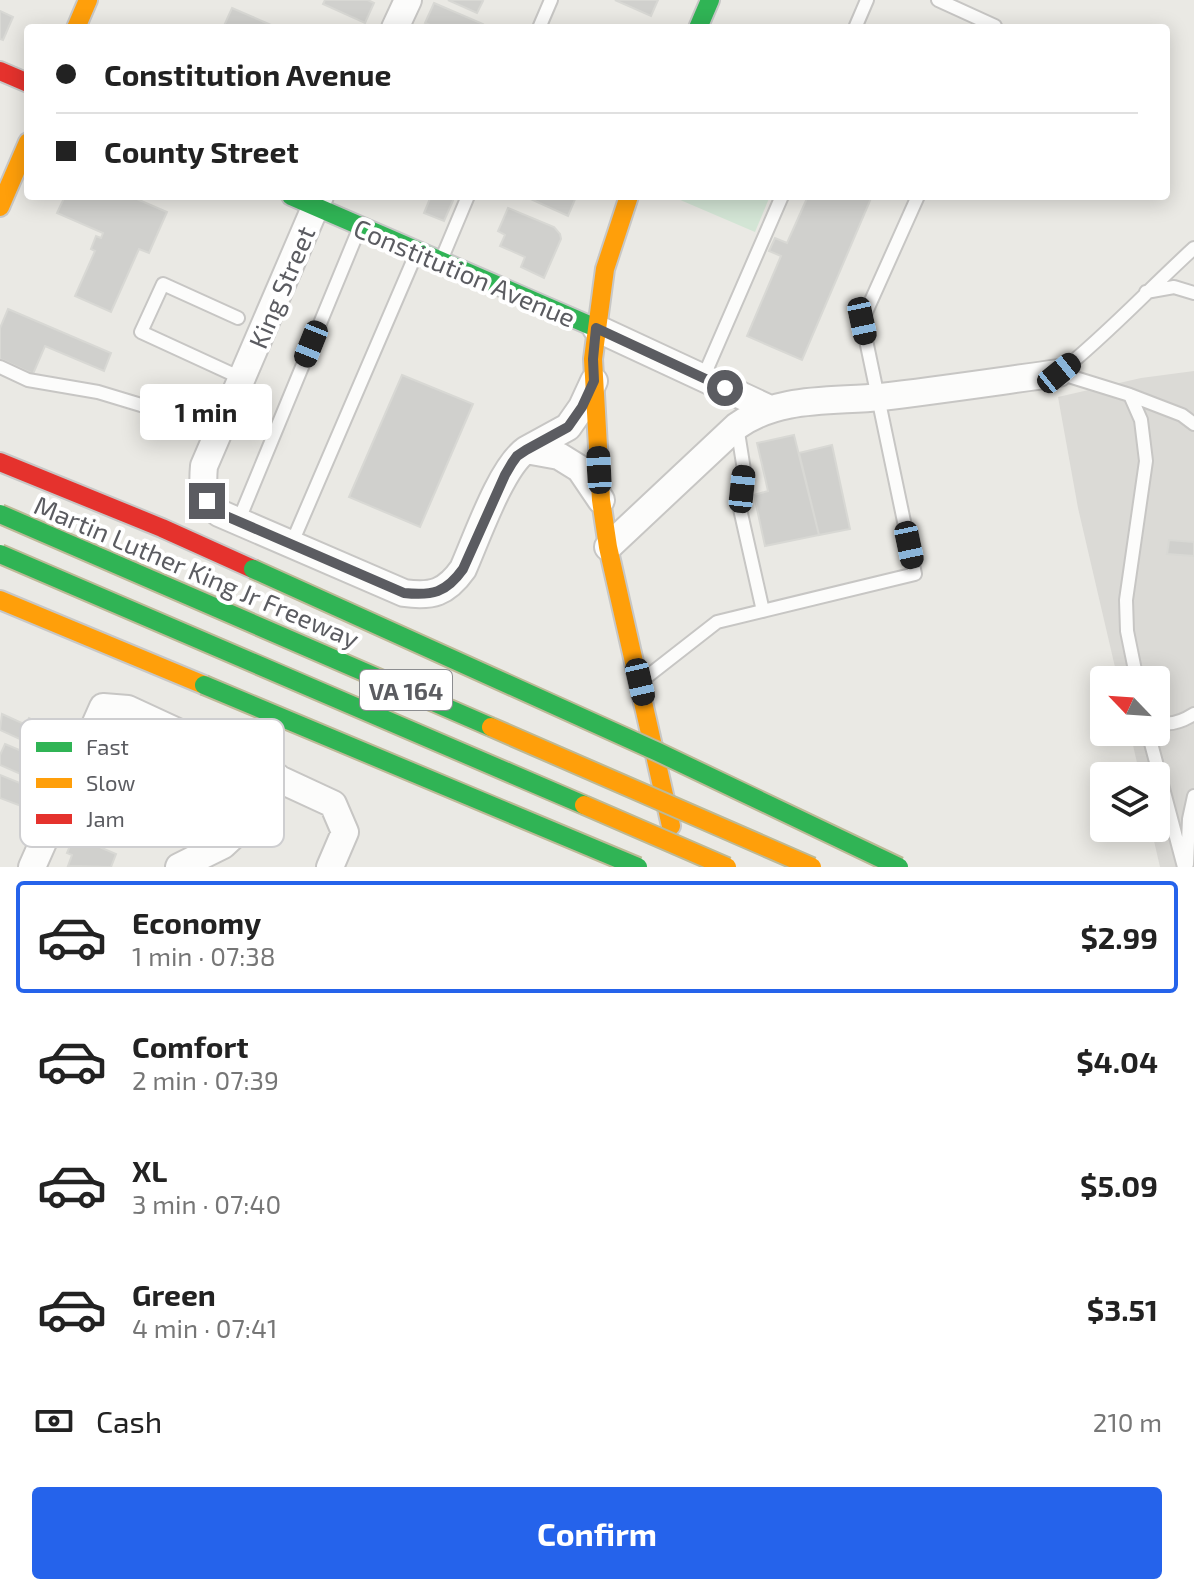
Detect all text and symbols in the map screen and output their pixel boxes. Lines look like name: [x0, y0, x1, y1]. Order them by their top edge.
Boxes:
text: Constitution Avenue: [104, 56, 391, 92]
text: County Street: [104, 133, 299, 169]
street label: Constitution Avenue: [350, 211, 580, 333]
street label: King Street: [241, 221, 321, 353]
car: [845, 295, 879, 347]
car: [291, 317, 331, 371]
car: [1033, 349, 1085, 397]
route start: [707, 370, 743, 406]
callout: 1 min: [141, 385, 273, 441]
text: 1 min: [175, 396, 237, 427]
car: [586, 445, 612, 495]
car: [728, 464, 756, 514]
route end: [189, 483, 225, 519]
street label: Martin Luther King Jr Freeway: [30, 488, 364, 654]
car: [892, 519, 926, 571]
car: [623, 656, 657, 708]
north arrow: [1090, 666, 1170, 746]
map controls: [1090, 666, 1170, 842]
road number: VA 164: [360, 670, 452, 710]
legend: [20, 719, 284, 847]
text: Fast: [86, 733, 129, 759]
button: layers: [1090, 762, 1170, 842]
text: Slow: [86, 769, 135, 795]
text: Jam: [86, 805, 125, 831]
icon: car: [36, 901, 108, 973]
text: Economy: [132, 904, 261, 940]
text: $2.99: [1080, 919, 1158, 955]
text: 1 min · 07:38: [132, 940, 276, 971]
icon: car: [36, 1025, 108, 1097]
text: Comfort: [132, 1028, 249, 1064]
text: $4.04: [1076, 1043, 1158, 1079]
text: 2 min · 07:39: [132, 1064, 279, 1095]
icon: car: [36, 1149, 108, 1221]
text: XL: [132, 1152, 167, 1188]
text: $5.09: [1080, 1167, 1158, 1203]
text: 3 min · 07:40: [132, 1188, 281, 1219]
icon: car: [36, 1273, 108, 1345]
text: Green: [132, 1276, 216, 1312]
text: $3.51: [1087, 1291, 1158, 1327]
text: 4 min · 07:41: [132, 1312, 277, 1343]
icon: cash: [32, 1399, 76, 1443]
text: Cash: [96, 1403, 162, 1439]
text: 210 m: [1093, 1406, 1162, 1437]
button: Confirm: [32, 1487, 1162, 1579]

